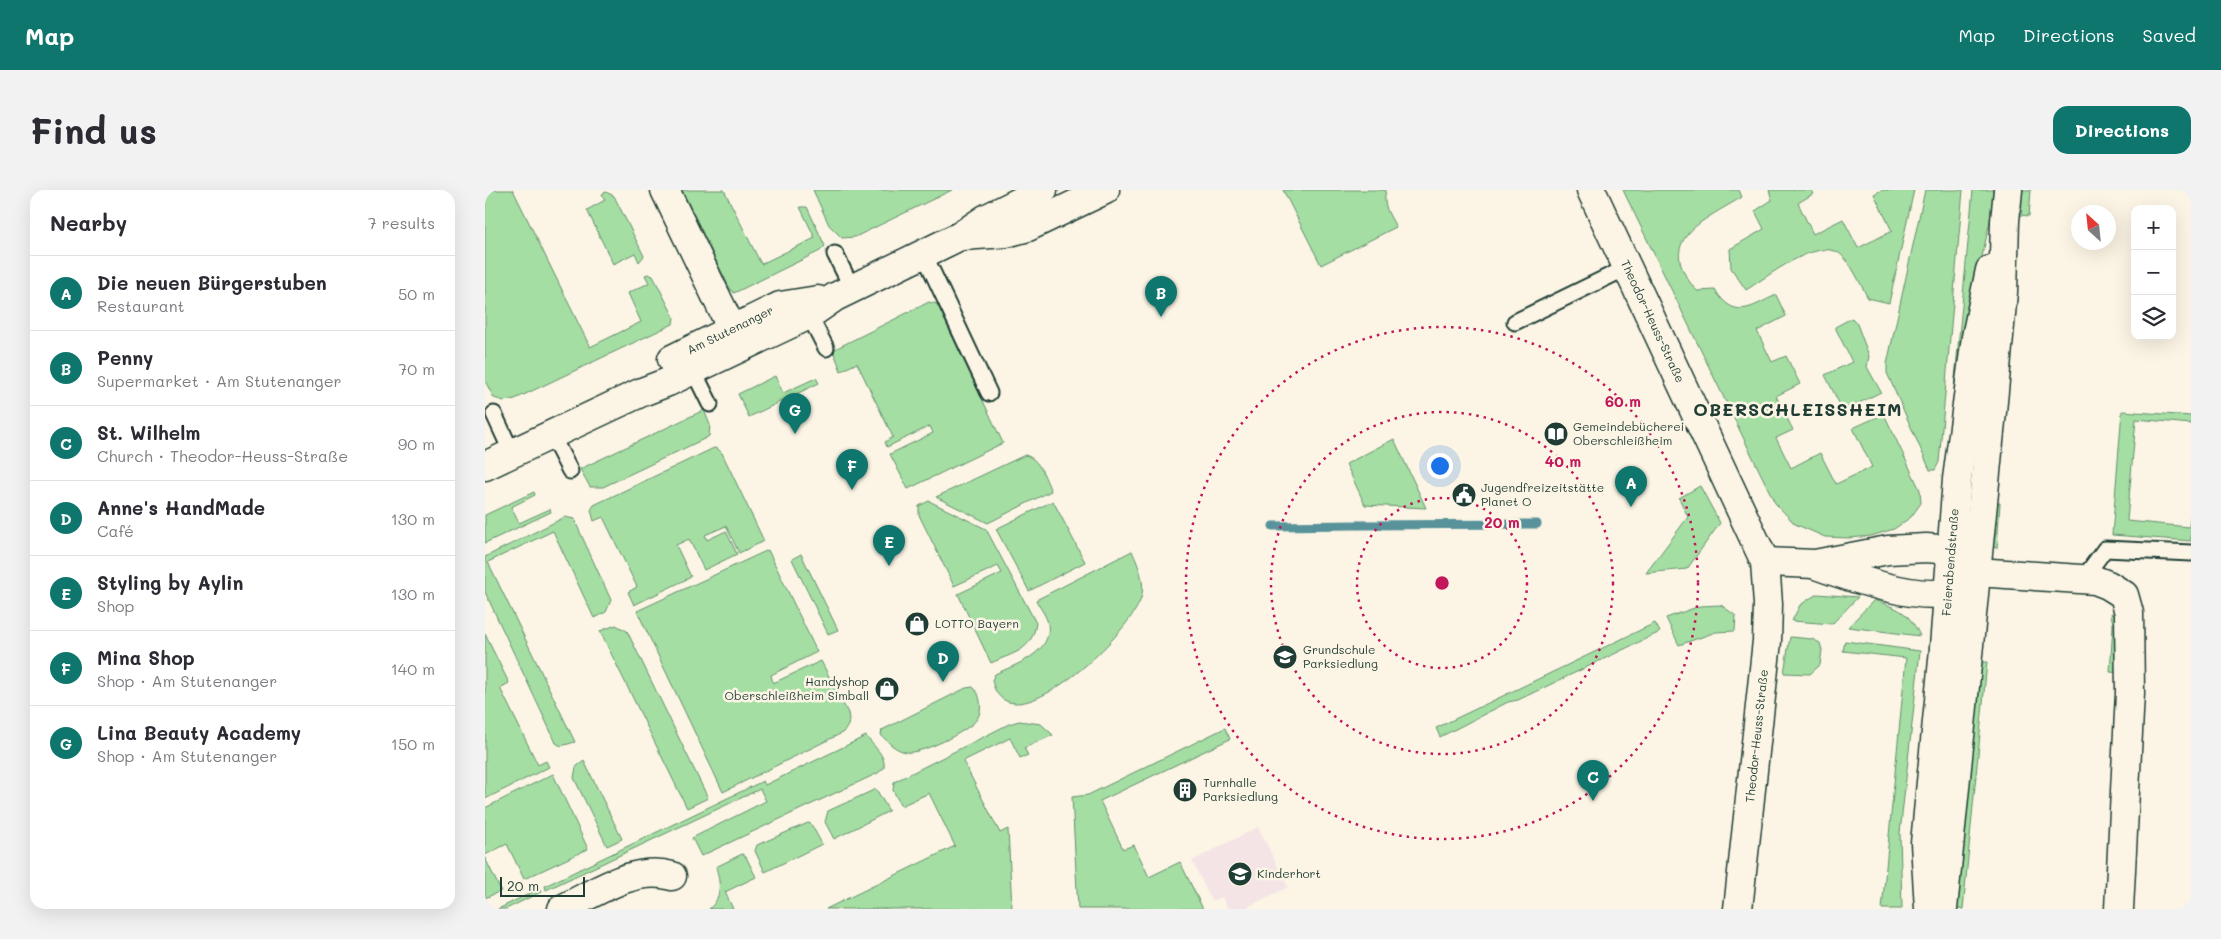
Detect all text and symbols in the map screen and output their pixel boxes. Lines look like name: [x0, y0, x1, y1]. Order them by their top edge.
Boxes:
text: Map: [25, 20, 74, 51]
text: Map: [1958, 23, 1995, 47]
text: Directions: [2023, 23, 2115, 47]
text: Saved: [2143, 23, 2196, 47]
button: Directions: [2053, 106, 2191, 154]
text: Find us: [30, 107, 157, 153]
north arrow: [2071, 205, 2116, 250]
map controls: [2131, 205, 2176, 340]
button: +: [2131, 205, 2176, 250]
text: Nearby: [50, 209, 127, 236]
text: 7 results: [368, 212, 435, 233]
button: −: [2131, 250, 2176, 295]
street label: Theodor-Heuss-Straße: [1618, 257, 1689, 385]
text: Die neuen Bürgerstuben: [97, 270, 327, 295]
pin: B: [1145, 276, 1177, 317]
text: A: [60, 283, 72, 304]
text: 50 m: [398, 283, 435, 304]
text: Restaurant: [97, 295, 185, 316]
button: layers: [2131, 295, 2176, 340]
street label: Am Stutenanger: [684, 302, 776, 357]
text: Penny: [97, 345, 153, 370]
text: B: [61, 358, 71, 379]
text: 70 m: [398, 358, 435, 379]
text: Supermarket · Am Stutenanger: [97, 370, 342, 391]
text: 60 m: [1605, 391, 1641, 411]
pin: G: [779, 393, 811, 434]
district label: OBERSCHLEISSHEIM: [1693, 397, 1903, 421]
place label: Gemeindebücherei Oberschleißheim: [1573, 418, 1684, 448]
text: St. Wilhelm: [97, 420, 200, 445]
library icon: Gemeindebücherei Oberschleißheim: [1543, 421, 1569, 447]
text: C: [60, 433, 72, 454]
text: 90 m: [398, 433, 435, 454]
text: Church · Theodor-Heuss-Straße: [97, 445, 348, 466]
pin: F: [836, 449, 868, 490]
text: 40 m: [1545, 451, 1581, 471]
your location: [1427, 453, 1453, 479]
pin: A: [1615, 466, 1647, 507]
place label: Jugendfreizeitstätte Planet O: [1481, 479, 1604, 509]
public building icon: Jugendfreizeitstätte Planet O: [1451, 482, 1477, 508]
text: Anne's HandMade: [97, 495, 265, 520]
text: D: [60, 508, 72, 529]
text: 130 m: [391, 508, 435, 529]
street label: Feierabendstraße: [1937, 508, 1962, 617]
text: 20 m: [1484, 512, 1520, 532]
text: Café: [97, 520, 134, 541]
pin: E: [873, 525, 905, 566]
text: Styling by Aylin: [97, 570, 243, 595]
centre of rings: [1433, 574, 1451, 592]
text: E: [61, 583, 71, 604]
text: 130 m: [391, 583, 435, 604]
text: Shop: [97, 595, 134, 616]
shop icon: LOTTO Bayern: [904, 611, 930, 637]
place label: LOTTO Bayern: [935, 615, 1019, 631]
pin: D: [927, 641, 959, 682]
place label: Grundschule Parksiedlung: [1303, 641, 1378, 671]
school or university icon: Grundschule Parksiedlung: [1272, 644, 1298, 670]
text: Mina Shop: [97, 645, 195, 670]
text: F: [61, 658, 71, 679]
text: 140 m: [391, 658, 435, 679]
street label: Theodor-Heuss-Straße: [1741, 669, 1771, 803]
text: Shop · Am Stutenanger: [97, 670, 277, 691]
place label: Handyshop Oberschleißheim Simball: [725, 673, 869, 703]
shop icon: Handyshop Oberschleißheim Simball: [874, 676, 900, 702]
text: Lina Beauty Academy: [97, 720, 301, 745]
text: G: [60, 733, 72, 754]
text: 150 m: [391, 733, 435, 754]
text: Shop · Am Stutenanger: [97, 745, 277, 766]
pin: C: [1577, 760, 1609, 801]
place label: Turnhalle Parksiedlung: [1203, 774, 1278, 804]
building icon: Turnhalle Parksiedlung: [1172, 777, 1198, 803]
school or university icon: Kinderhort: [1227, 861, 1253, 887]
place label: Kinderhort: [1257, 865, 1321, 881]
scale bar: [500, 874, 585, 897]
text: 20 m: [507, 876, 539, 895]

